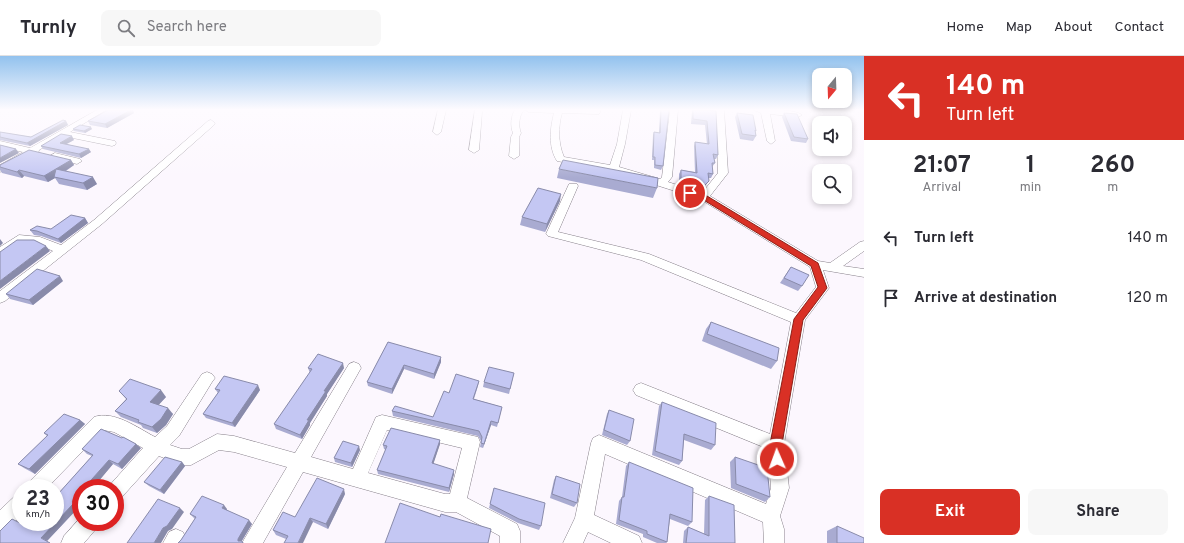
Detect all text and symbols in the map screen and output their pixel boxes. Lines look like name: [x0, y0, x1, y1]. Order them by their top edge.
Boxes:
search box: [101, 10, 381, 46]
text: Turnly: [20, 16, 77, 40]
icon: search: [115, 17, 137, 39]
text: Search here: [147, 18, 227, 37]
text: Home: [947, 19, 984, 36]
text: Map: [1006, 19, 1032, 36]
text: About: [1054, 19, 1093, 36]
text: Contact: [1115, 19, 1164, 36]
north arrow: [812, 68, 852, 108]
map controls: [812, 68, 852, 204]
text: 140 m: [946, 69, 1025, 105]
icon: left: [880, 72, 932, 124]
text: Turn left: [946, 104, 1014, 127]
button: sound: [812, 116, 852, 156]
text: 21:07: [913, 151, 971, 181]
text: 1: [1026, 151, 1035, 181]
text: 260: [1090, 151, 1135, 181]
button: search: [812, 164, 852, 204]
pin: [673, 176, 707, 210]
text: Arrival: [922, 180, 961, 196]
text: min: [1020, 180, 1041, 196]
text: m: [1107, 180, 1118, 196]
icon: arrive: [679, 182, 701, 204]
icon: left: [880, 227, 902, 249]
text: Turn left: [914, 229, 974, 248]
text: 140 m: [1128, 229, 1168, 248]
icon: arrive: [880, 287, 902, 309]
text: Arrive at destination: [914, 289, 1057, 308]
text: 120 m: [1127, 289, 1168, 308]
position arrow: [756, 438, 798, 480]
speed limit sign: 30: [72, 479, 124, 531]
text: 23: [26, 487, 50, 513]
button: Exit: [880, 489, 1020, 535]
button: Share: [1028, 489, 1168, 535]
text: km/h: [26, 508, 50, 521]

